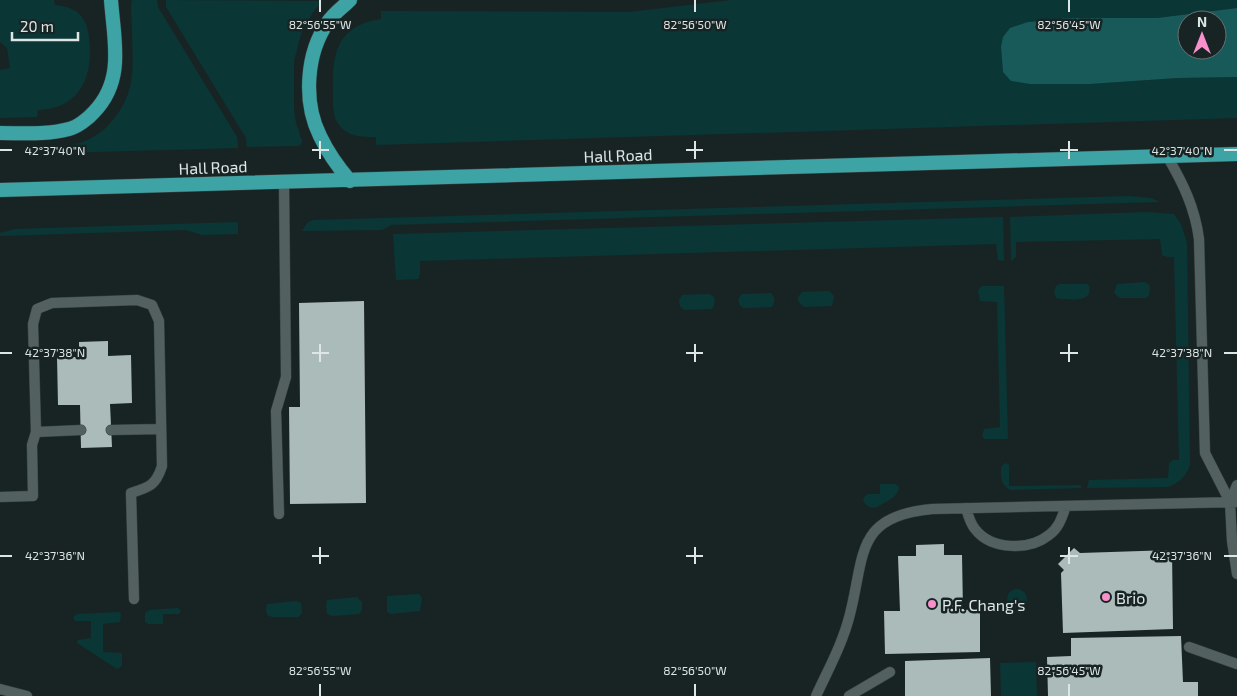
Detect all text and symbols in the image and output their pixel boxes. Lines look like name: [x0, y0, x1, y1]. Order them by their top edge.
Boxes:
scale bar: [12, 10, 79, 42]
north arrow: [1177, 10, 1227, 60]
text: N: [1197, 13, 1207, 30]
text: 20 m: [20, 17, 54, 35]
text: 82°56'55"W: [289, 17, 351, 31]
text: 82°56'50"W: [663, 17, 727, 31]
text: 82°56'45"W: [1037, 17, 1101, 31]
text: 42°37'40"N: [25, 143, 85, 157]
text: 42°37'40"N: [1152, 143, 1212, 157]
street label: Hall Road: [583, 144, 653, 166]
street label: Hall Road: [178, 156, 248, 178]
text: 42°37'38"N: [25, 345, 85, 359]
text: 42°37'38"N: [1152, 345, 1212, 359]
text: 42°37'36"N: [25, 548, 85, 562]
text: 42°37'36"N: [1152, 548, 1212, 562]
place label: Brio: [1116, 588, 1145, 607]
marker: Brio: [1100, 591, 1112, 603]
place label: P.F. Chang's: [942, 595, 1025, 614]
marker: P.F. Chang's: [926, 598, 938, 610]
text: 82°56'55"W: [289, 663, 351, 677]
text: 82°56'50"W: [663, 663, 727, 677]
text: 82°56'45"W: [1037, 663, 1101, 677]

